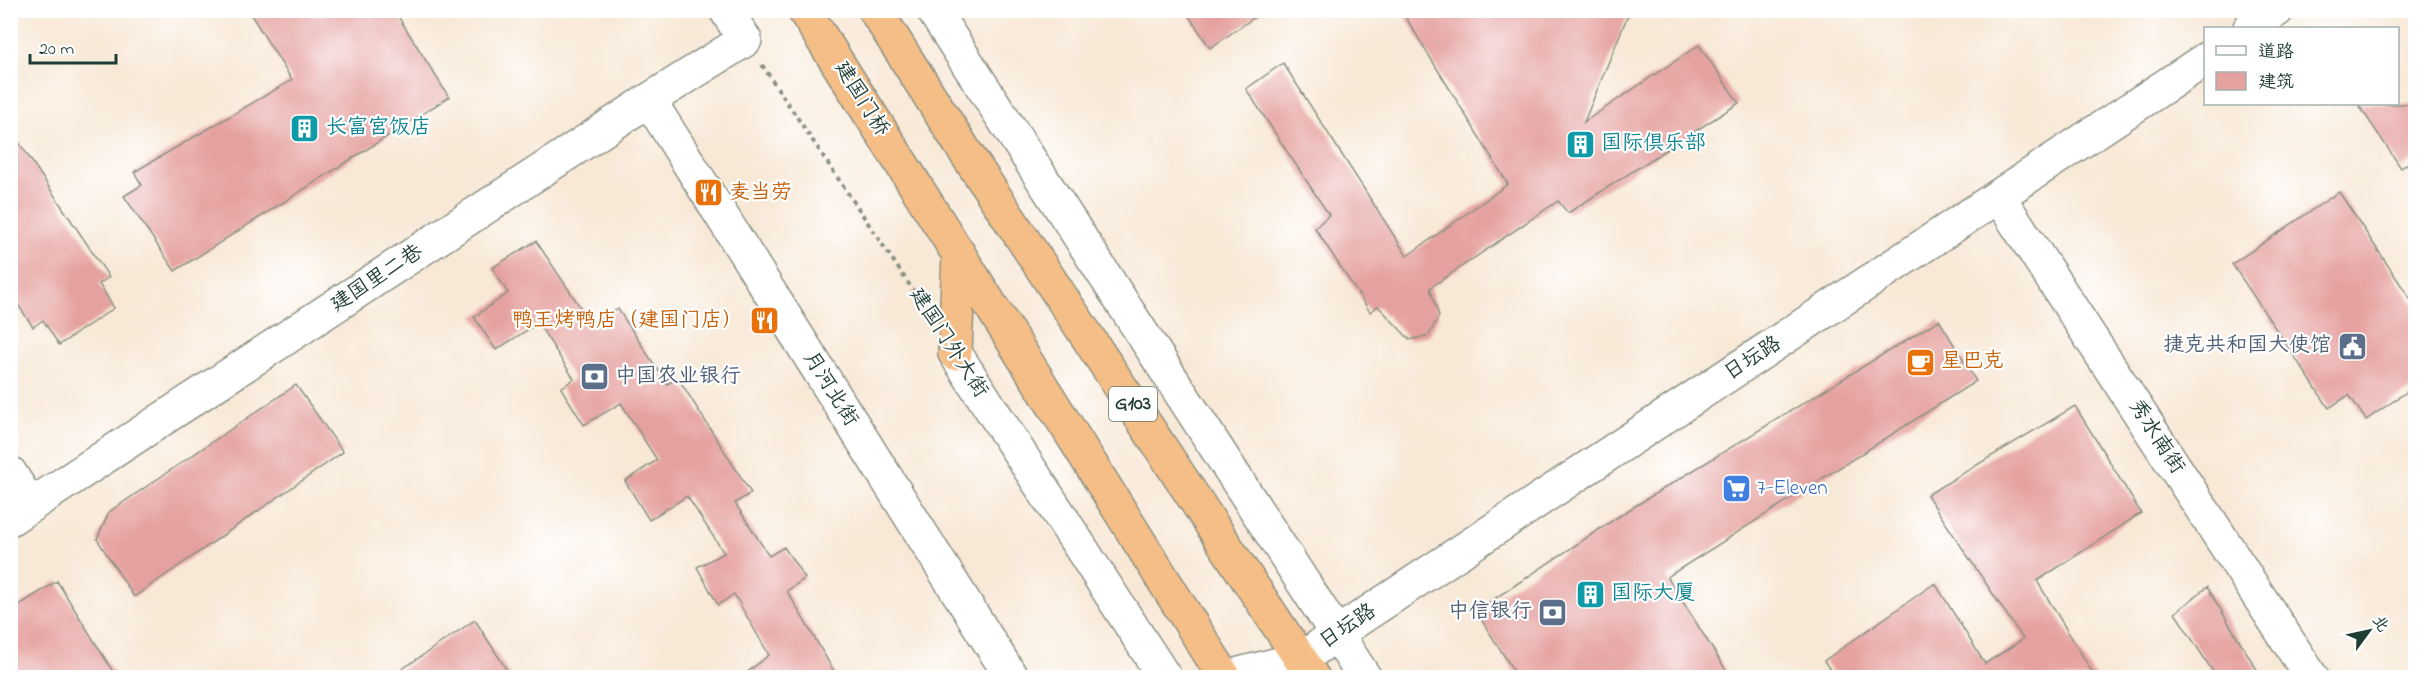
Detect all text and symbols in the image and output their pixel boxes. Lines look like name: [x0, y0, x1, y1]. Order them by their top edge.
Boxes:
scale bar: [30, 27, 116, 65]
legend: [2204, 27, 2399, 105]
text: 20 m: [39, 37, 74, 63]
text: 道路: [2258, 40, 2294, 66]
street label: 建国门桥: [826, 55, 896, 143]
text: 建筑: [2258, 70, 2294, 96]
building icon: 长富宫饭店: [289, 112, 321, 144]
place label: 长富宫饭店: [326, 113, 431, 143]
building icon: 国际俱乐部: [1564, 128, 1596, 160]
place label: 国际俱乐部: [1601, 129, 1706, 159]
restaurant icon: 麦当劳: [692, 177, 724, 209]
place label: 麦当劳: [729, 178, 792, 208]
street label: 建国里二巷: [325, 238, 429, 320]
street label: 建国门外大街: [901, 282, 995, 404]
restaurant icon: 鸭王烤鸭店（建国门店）: [748, 305, 780, 337]
place label: 鸭王烤鸭店（建国门店）: [512, 306, 743, 336]
street label: 日坛路: [1718, 329, 1788, 389]
public building icon: 捷克共和国大使馆: [2336, 330, 2368, 362]
place label: 捷克共和国大使馆: [2163, 331, 2331, 361]
street label: 月河北街: [795, 345, 865, 433]
cafe icon: 星巴克: [1904, 346, 1936, 378]
place label: 星巴克: [1941, 347, 2004, 377]
bank icon: 中国农业银行: [578, 361, 610, 393]
place label: 中国农业银行: [615, 362, 741, 392]
road number: G103: [1109, 387, 1157, 421]
street label: 秀水南街: [2121, 394, 2191, 480]
supermarket icon: 7-Eleven: [1720, 473, 1752, 505]
place label: 7-Eleven: [1757, 474, 1828, 504]
building icon: 国际大厦: [1574, 578, 1606, 610]
place label: 国际大厦: [1611, 579, 1695, 609]
bank icon: 中信银行: [1537, 596, 1569, 628]
street label: 日坛路: [1313, 597, 1383, 657]
place label: 中信银行: [1448, 597, 1532, 627]
north arrow: [2339, 601, 2399, 661]
text: 北: [2365, 611, 2394, 637]

